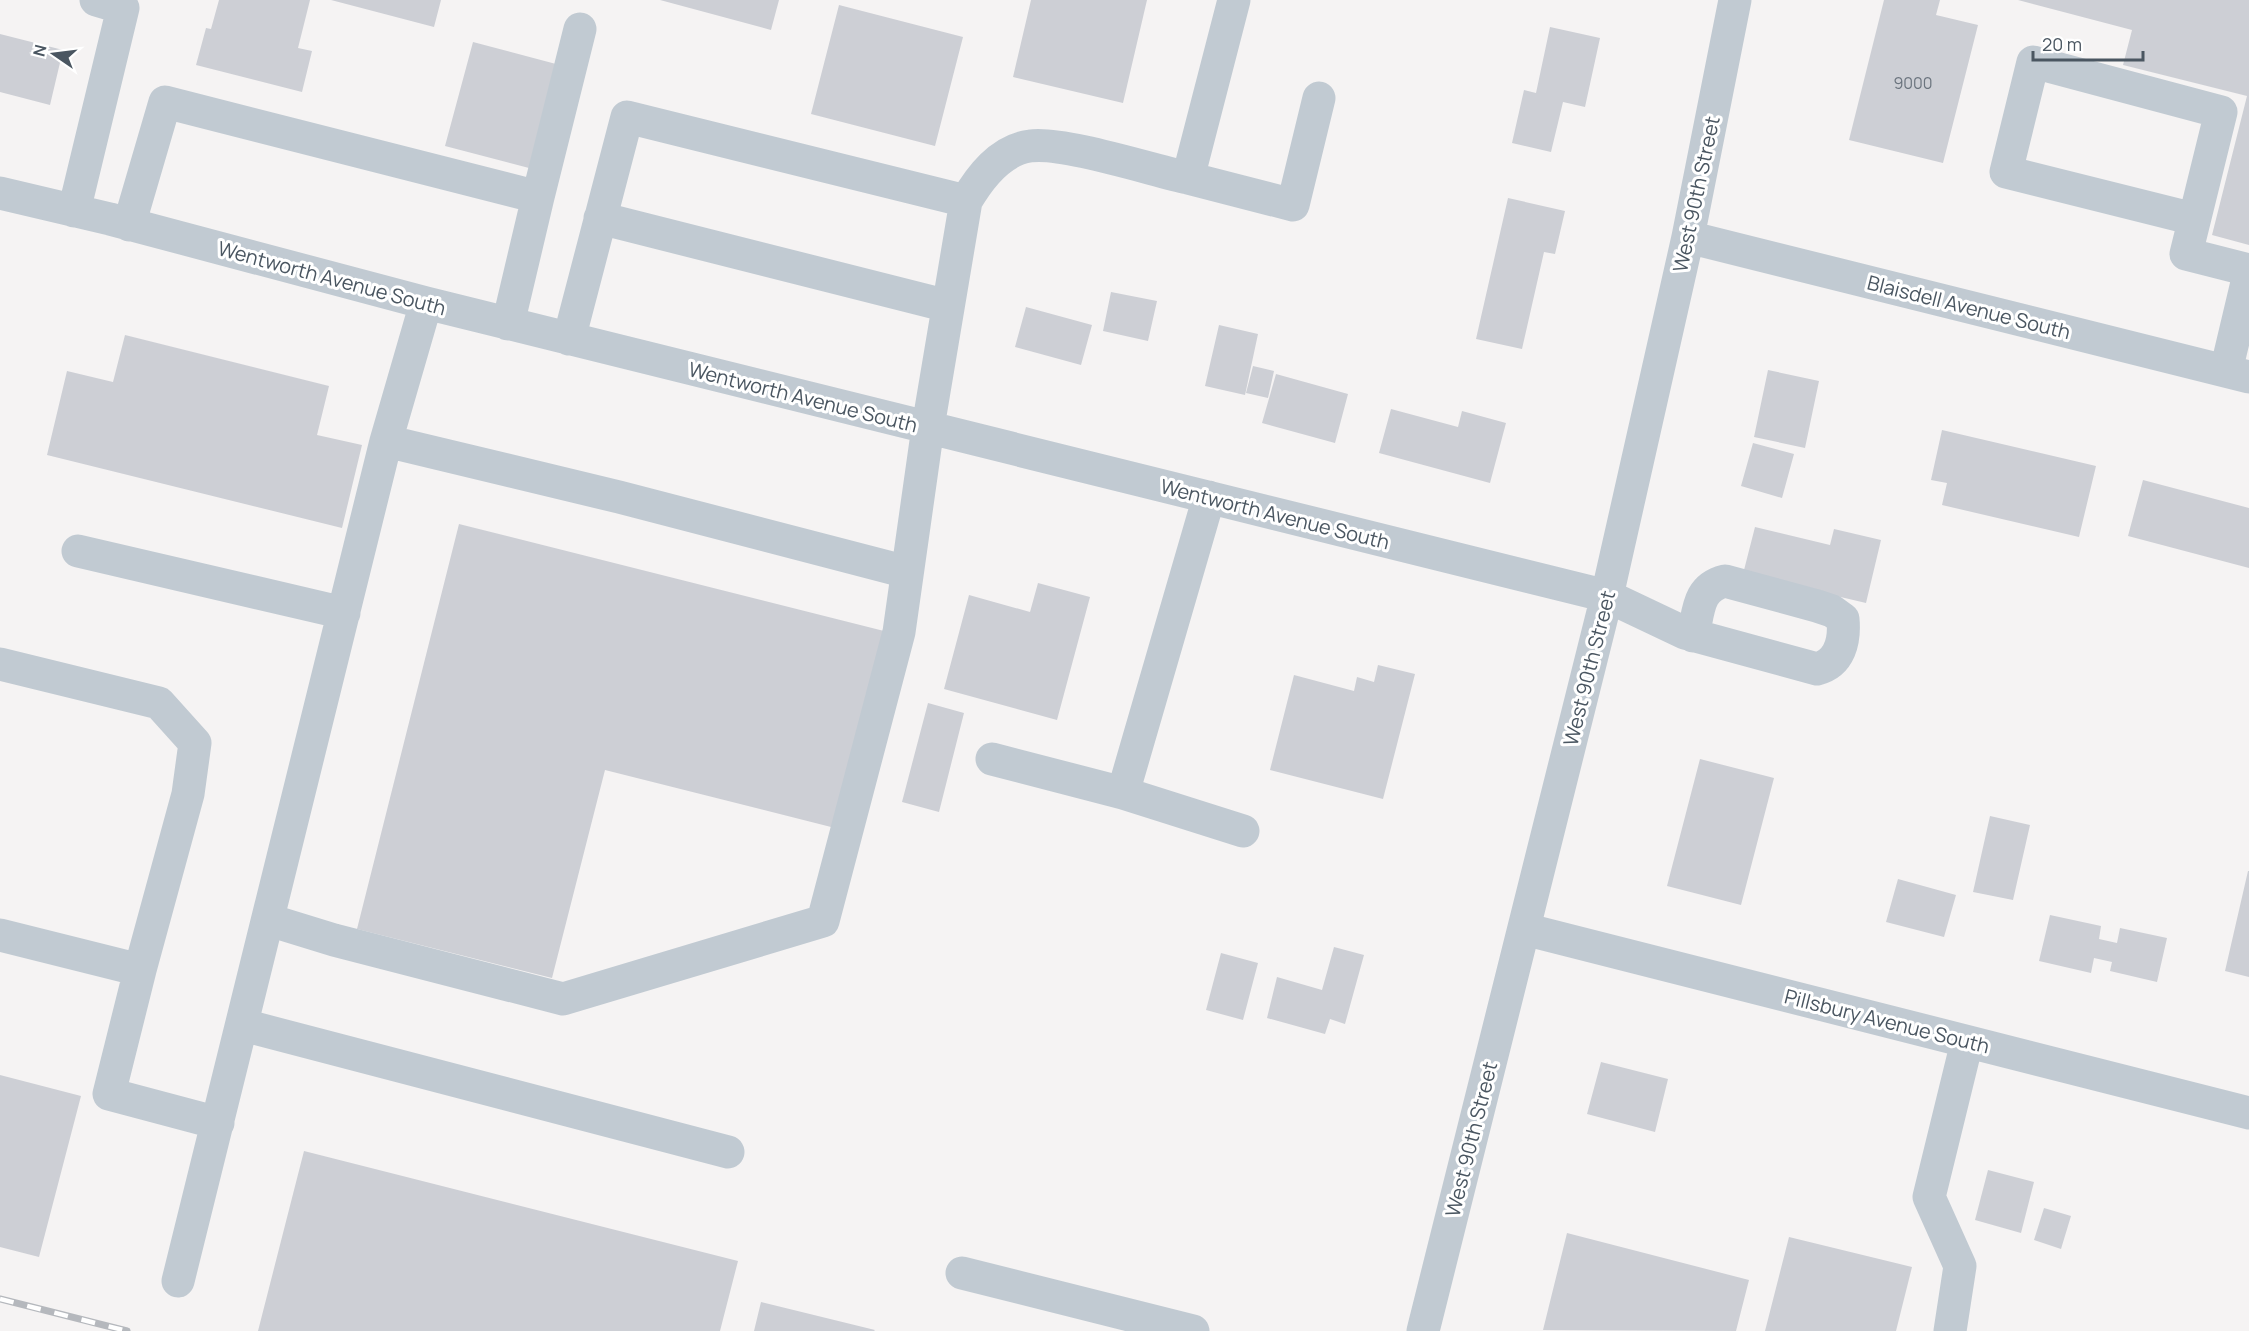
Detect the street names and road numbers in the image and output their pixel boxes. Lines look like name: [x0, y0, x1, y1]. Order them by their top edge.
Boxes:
street label: West 90th Street: [1666, 113, 1726, 275]
street label: Wentworth Avenue South: [215, 235, 449, 321]
street label: Blaisdell Avenue South: [1865, 269, 2073, 345]
street label: Wentworth Avenue South: [686, 355, 920, 439]
street label: Wentworth Avenue South: [1158, 472, 1392, 556]
street label: West 90th Street: [1557, 588, 1621, 748]
street label: Pillsbury Avenue South: [1782, 982, 1992, 1060]
street label: West 90th Street: [1439, 1059, 1503, 1219]

